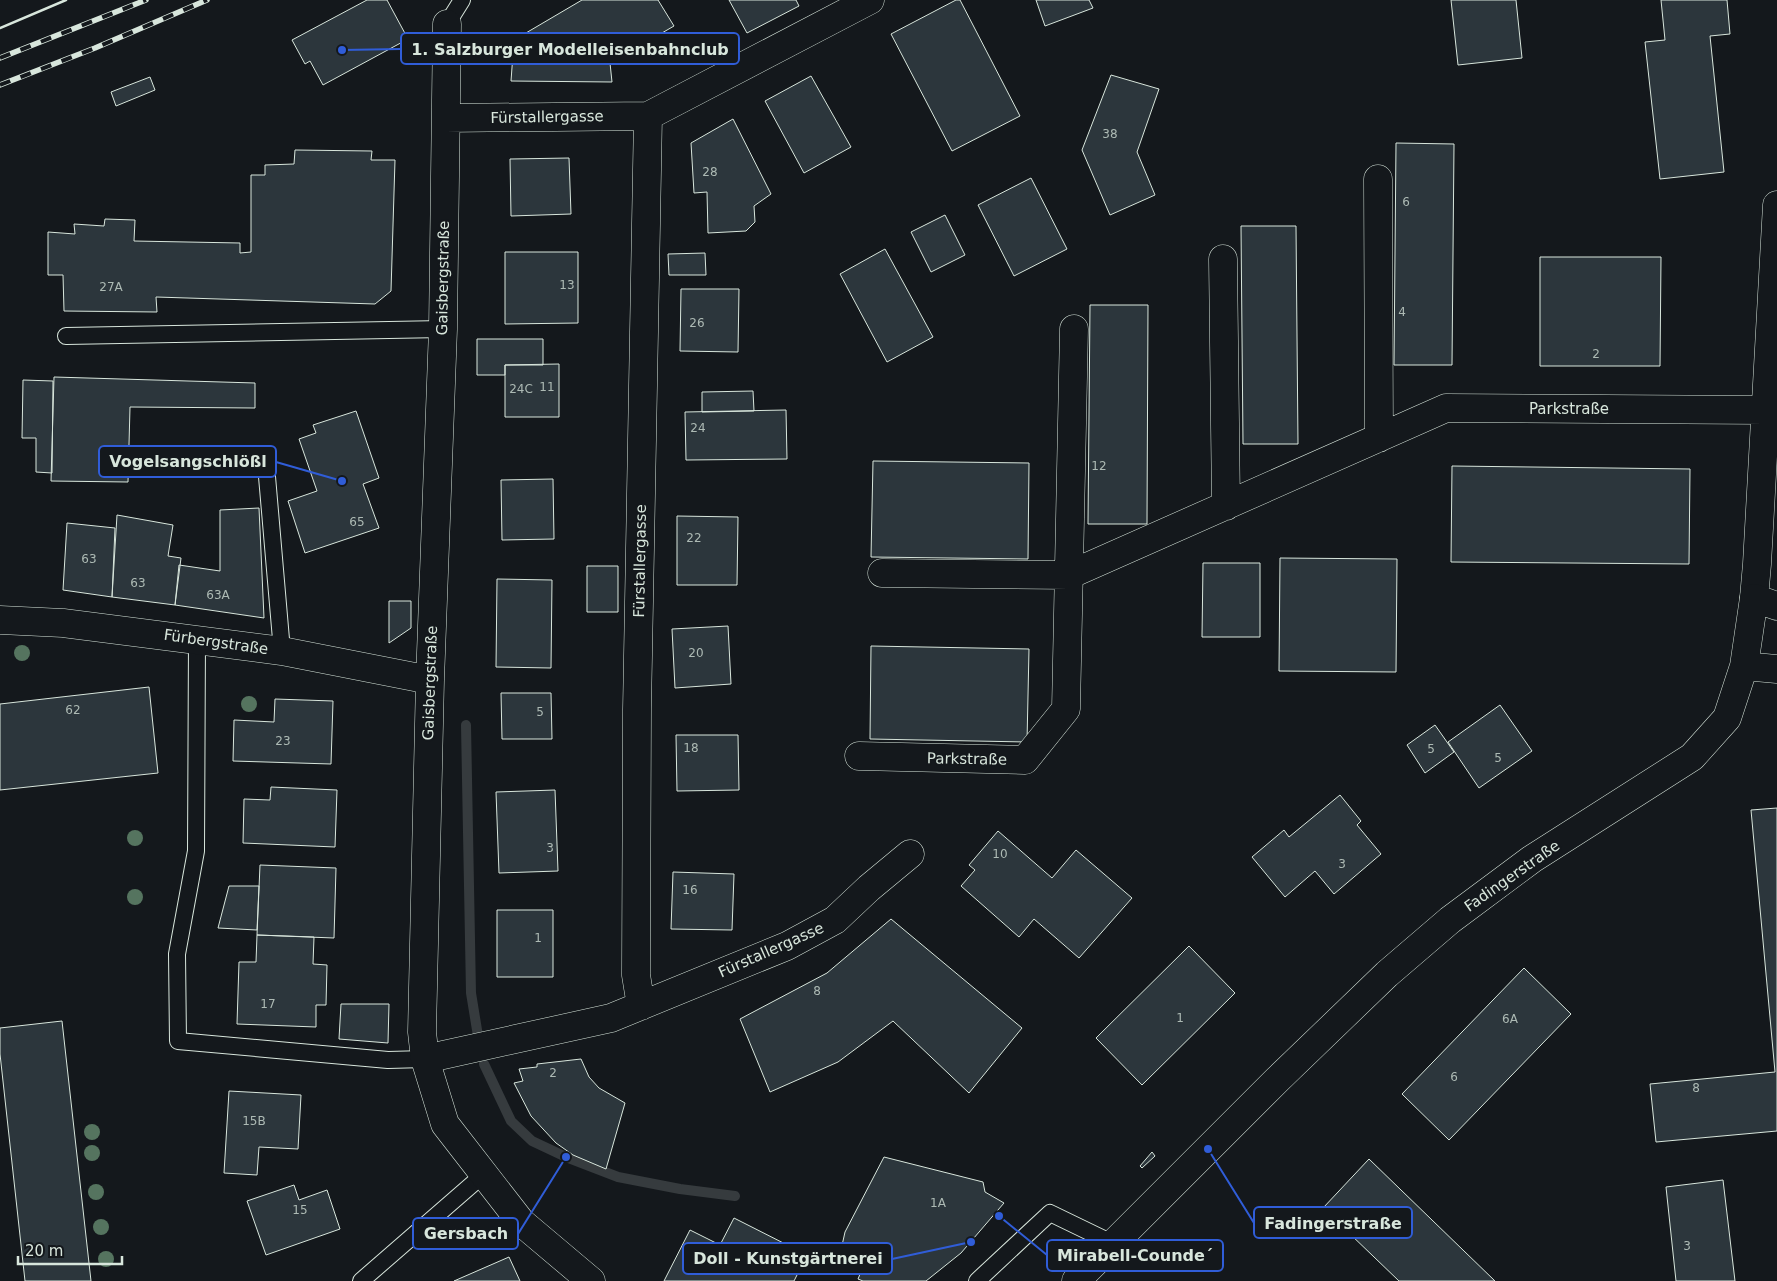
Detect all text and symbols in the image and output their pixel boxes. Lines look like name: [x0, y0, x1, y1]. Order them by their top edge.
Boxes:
callout: 1. Salzburger Modelleisenbahnclub: [401, 33, 739, 64]
text: 1. Salzburger Modelleisenbahnclub: [411, 40, 729, 59]
street label: Fürstallergasse: [490, 107, 604, 127]
house number: 38: [1102, 127, 1118, 141]
house number: 28: [702, 165, 718, 179]
house number: 6: [1402, 195, 1410, 209]
street label: Gaisbergstraße: [433, 220, 453, 336]
house number: 13: [559, 278, 575, 292]
house number: 27A: [99, 280, 124, 294]
house number: 4: [1398, 305, 1406, 319]
house number: 26: [689, 316, 705, 330]
house number: 2: [1592, 347, 1600, 361]
house number: 11: [539, 380, 555, 394]
house number: 24C: [509, 382, 533, 396]
street label: Parkstraße: [1529, 400, 1609, 418]
house number: 24: [690, 421, 706, 435]
callout: Vogelsangschlößl: [99, 446, 276, 477]
text: Vogelsangschlößl: [109, 452, 267, 471]
house number: 12: [1091, 459, 1107, 473]
street label: Fürstallergasse: [630, 504, 650, 618]
house number: 65: [349, 515, 365, 529]
house number: 22: [686, 531, 702, 545]
house number: 63: [81, 552, 97, 566]
house number: 63: [130, 576, 146, 590]
house number: 63A: [206, 588, 231, 602]
street label: Gaisbergstraße: [419, 625, 441, 741]
street label: Fürbergstraße: [163, 626, 269, 658]
house number: 20: [688, 646, 704, 660]
house number: 62: [65, 703, 81, 717]
house number: 5: [536, 705, 544, 719]
house number: 23: [275, 734, 291, 748]
house number: 18: [683, 741, 699, 755]
house number: 5: [1427, 742, 1435, 756]
street label: Parkstraße: [927, 749, 1007, 769]
house number: 5: [1494, 751, 1502, 765]
street label: Fadingerstraße: [1461, 836, 1563, 916]
house number: 3: [546, 841, 554, 855]
house number: 10: [992, 847, 1008, 861]
house number: 3: [1338, 857, 1346, 871]
house number: 16: [682, 883, 698, 897]
street label: Fürstallergasse: [716, 919, 826, 981]
house number: 1: [534, 931, 542, 945]
house number: 8: [813, 984, 821, 998]
house number: 17: [260, 997, 276, 1011]
house number: 1: [1176, 1011, 1184, 1025]
house number: 6A: [1502, 1012, 1519, 1026]
house number: 2: [549, 1066, 557, 1080]
house number: 6: [1450, 1070, 1458, 1084]
house number: 8: [1692, 1081, 1700, 1095]
house number: 15B: [242, 1114, 266, 1128]
house number: 1A: [930, 1196, 947, 1210]
house number: 15: [292, 1203, 308, 1217]
callout: Fadingerstraße: [1254, 1207, 1412, 1238]
text: Fadingerstraße: [1264, 1214, 1402, 1233]
callout: Gersbach: [413, 1218, 518, 1249]
text: Gersbach: [424, 1224, 508, 1243]
scale bar: [18, 1234, 121, 1266]
house number: 3: [1683, 1239, 1691, 1253]
callout: Mirabell-Counde´: [1047, 1240, 1223, 1271]
text: 20 m: [25, 1242, 63, 1260]
callout: Doll - Kunstgärtnerei: [683, 1243, 892, 1274]
text: Mirabell-Counde´: [1057, 1246, 1213, 1265]
text: Doll - Kunstgärtnerei: [693, 1249, 883, 1268]

